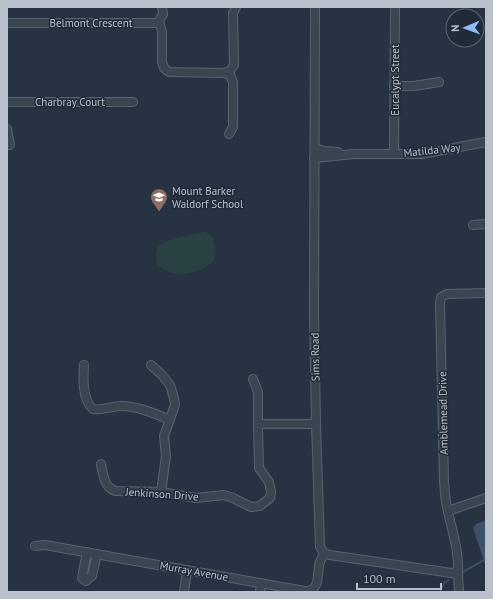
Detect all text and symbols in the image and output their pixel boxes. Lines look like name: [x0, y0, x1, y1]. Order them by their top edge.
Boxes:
north arrow: [445, 8, 485, 48]
street label: Belmont Crescent: [50, 16, 133, 30]
text: N: [448, 24, 462, 32]
street label: Eucalypt Street: [388, 44, 402, 116]
street label: Charbray Court: [35, 95, 105, 109]
street label: Matilda Way: [403, 140, 462, 160]
place label: Mount Barker Waldorf School: [172, 184, 244, 211]
school or university icon: Mount Barker Waldorf School: [149, 187, 169, 212]
street label: Sims Road: [308, 333, 322, 381]
street label: Amblemead Drive: [435, 371, 451, 455]
street label: Jenkinson Drive: [124, 484, 199, 504]
street label: Murray Avenue: [159, 558, 230, 584]
scale bar: [357, 565, 441, 591]
text: 100 m: [363, 571, 396, 586]

